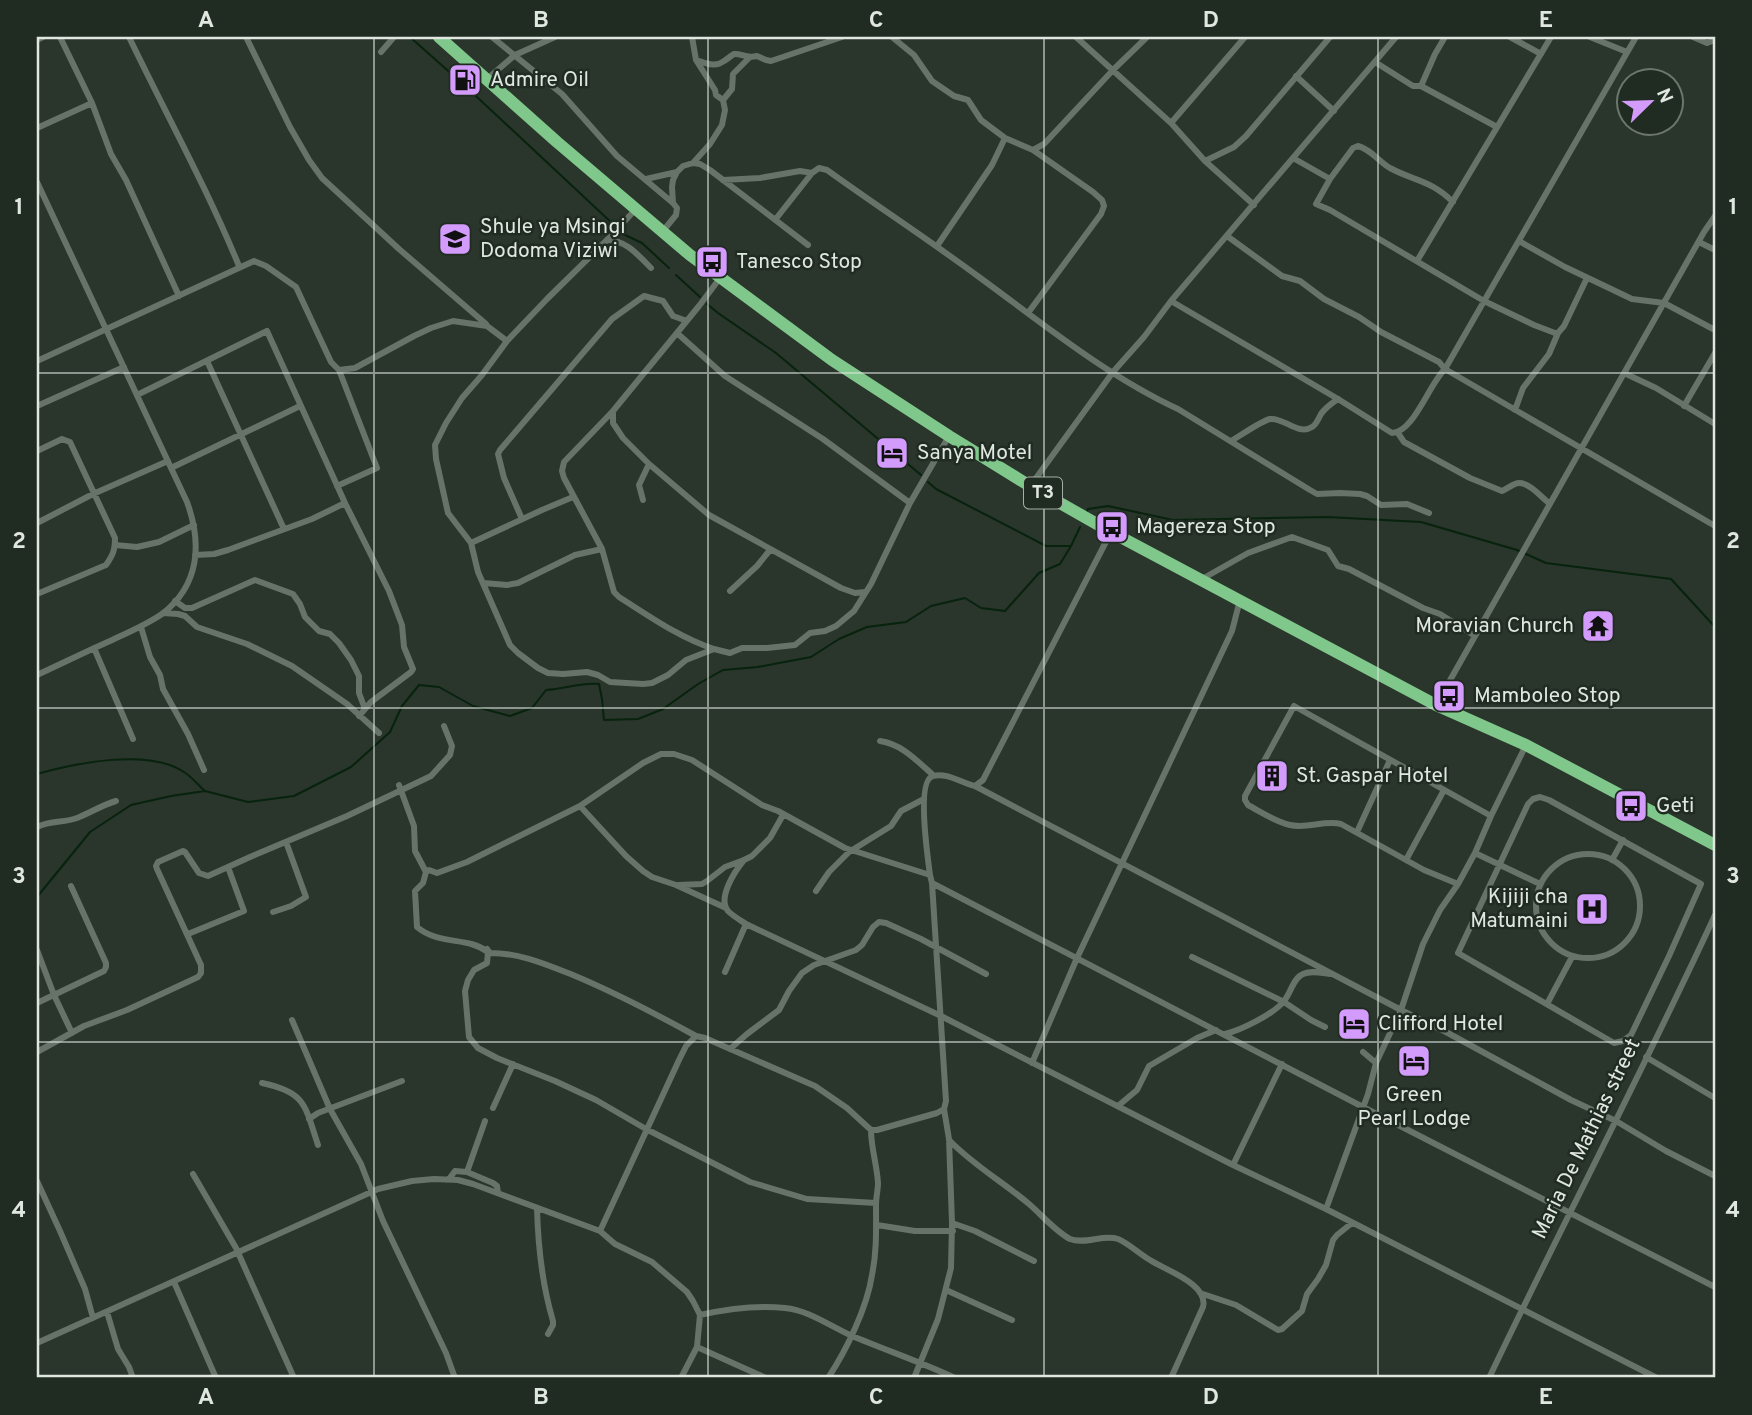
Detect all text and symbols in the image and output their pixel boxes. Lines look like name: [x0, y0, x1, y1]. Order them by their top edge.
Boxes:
text: A: [198, 7, 214, 36]
text: B: [533, 7, 549, 36]
text: C: [869, 7, 883, 36]
text: D: [1203, 7, 1219, 36]
text: E: [1539, 7, 1553, 36]
fuel station icon: Admire Oil: [446, 61, 484, 99]
north arrow: [1616, 66, 1686, 136]
place label: Admire Oil: [490, 67, 589, 94]
text: N: [1650, 85, 1678, 107]
text: 1: [14, 194, 24, 223]
text: 1: [1728, 194, 1738, 223]
place label: Shule ya Msingi Dodoma Viziwi: [480, 214, 626, 265]
school or university icon: Shule ya Msingi Dodoma Viziwi: [436, 220, 474, 258]
bus stop icon: Tanesco Stop: [693, 243, 731, 281]
place label: Tanesco Stop: [736, 249, 862, 276]
hotel icon: Sanya Motel: [873, 434, 911, 472]
place label: Sanya Motel: [917, 440, 1032, 467]
road number: T3: [1024, 478, 1062, 508]
bus stop icon: Magereza Stop: [1093, 508, 1131, 546]
place label: Magereza Stop: [1136, 514, 1276, 541]
text: 2: [12, 528, 26, 557]
text: 2: [1726, 528, 1740, 557]
temple icon: Moravian Church: [1579, 607, 1617, 645]
place label: Moravian Church: [1415, 613, 1574, 640]
bus stop icon: Mamboleo Stop: [1430, 677, 1468, 715]
place label: Mamboleo Stop: [1474, 683, 1621, 710]
building icon: St. Gaspar Hotel: [1253, 757, 1291, 795]
place label: St. Gaspar Hotel: [1296, 763, 1448, 790]
bus stop icon: Geti: [1612, 787, 1650, 825]
place label: Geti: [1656, 793, 1694, 820]
text: 3: [12, 863, 26, 892]
text: 3: [1726, 863, 1740, 892]
place label: Kijiji cha Matumaini: [1470, 884, 1568, 935]
hospital icon: Kijiji cha Matumaini: [1573, 890, 1611, 928]
hotel icon: Clifford Hotel: [1335, 1005, 1373, 1043]
place label: Clifford Hotel: [1378, 1011, 1503, 1038]
street label: Maria De Mathias street: [1527, 1034, 1647, 1244]
hotel icon: Green Pearl Lodge: [1395, 1042, 1433, 1080]
place label: Green Pearl Lodge: [1358, 1082, 1470, 1133]
text: 4: [12, 1197, 26, 1226]
text: 4: [1726, 1197, 1740, 1226]
text: A: [198, 1384, 214, 1413]
text: B: [533, 1384, 549, 1413]
text: C: [869, 1384, 883, 1413]
text: D: [1203, 1384, 1219, 1413]
text: E: [1539, 1384, 1553, 1413]

